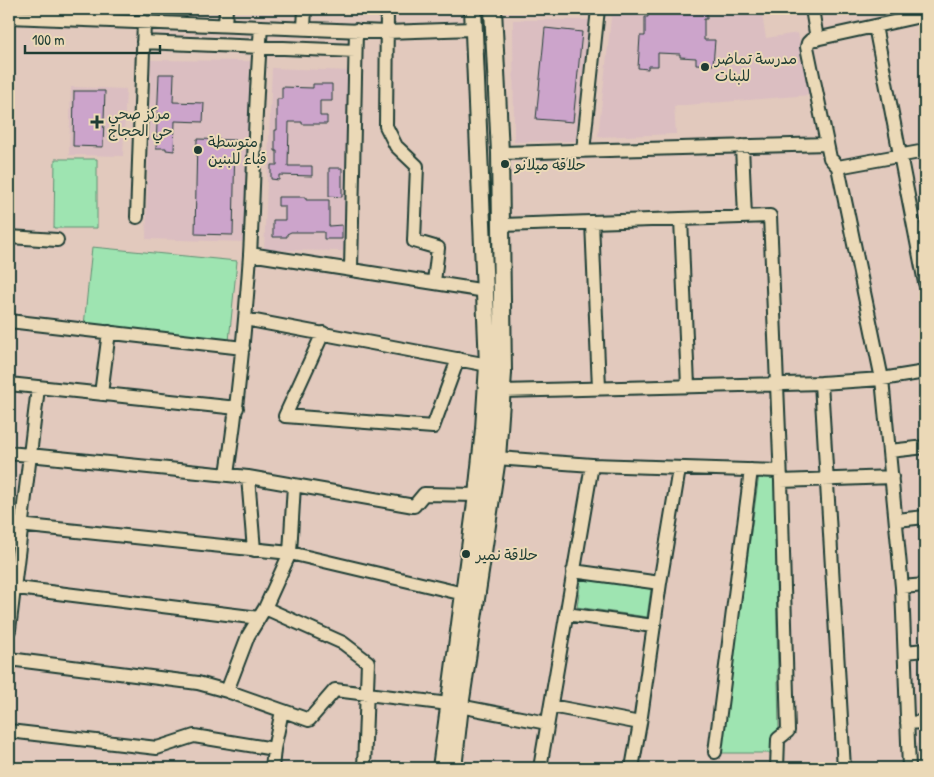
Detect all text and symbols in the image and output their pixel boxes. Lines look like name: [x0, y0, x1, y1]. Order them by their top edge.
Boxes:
scale bar: [25, 22, 160, 54]
text: 100 m: [32, 29, 65, 50]
place label: مدرسة تماضر للبنات: [713, 48, 797, 86]
marker: مدرسة تماضر للبنات: [699, 61, 711, 73]
place label: مركز صحي حي الحجاج: [108, 103, 173, 144]
marker: مركز صحي حي الحجاج: [90, 115, 104, 129]
place label: متوسطة قباء للبنين: [208, 131, 267, 169]
marker: متوسطة قباء للبنين: [192, 144, 204, 156]
place label: حلاقه ميلانو: [514, 154, 586, 175]
marker: حلاقه ميلانو: [499, 158, 511, 170]
place label: حلاقة نمير: [474, 544, 538, 565]
marker: حلاقة نمير: [460, 548, 472, 560]

